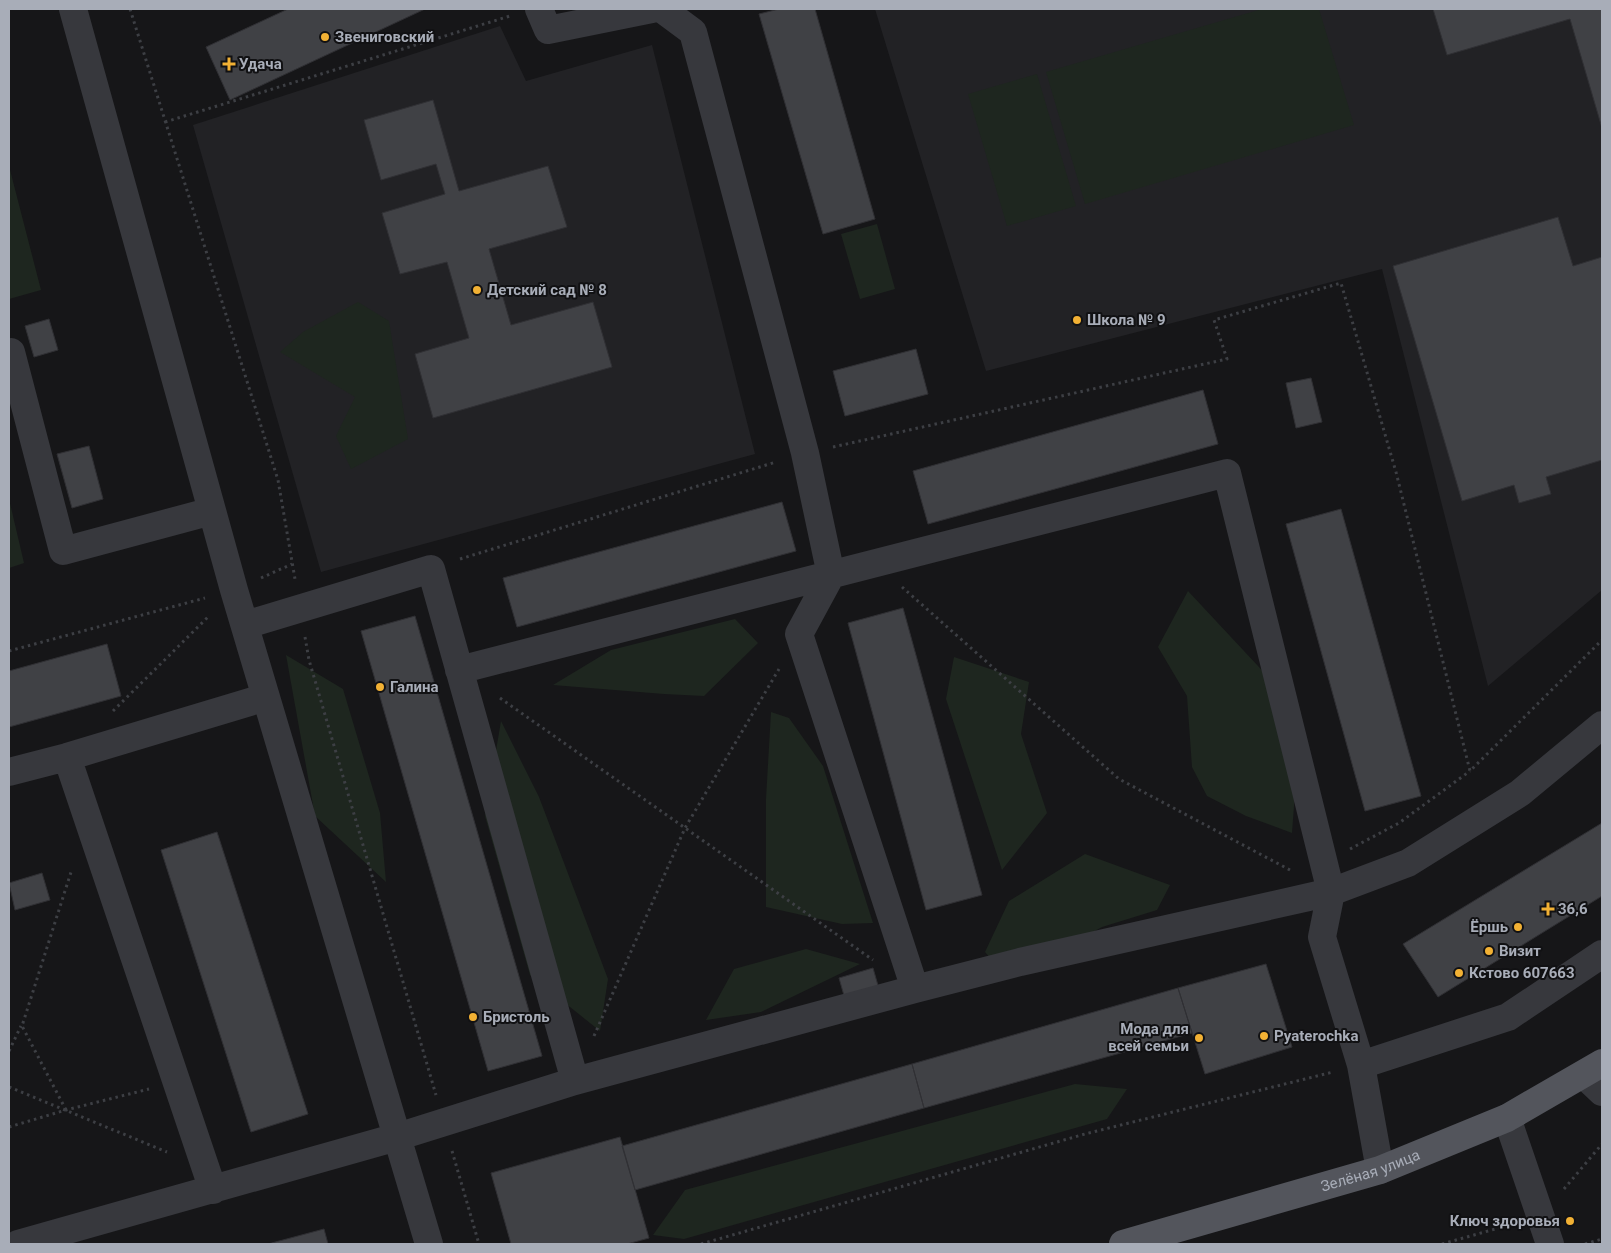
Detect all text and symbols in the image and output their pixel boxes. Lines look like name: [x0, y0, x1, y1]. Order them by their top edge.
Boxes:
place label: Звениговский: [335, 28, 434, 46]
marker: Звениговский: [319, 31, 331, 43]
place label: Удача: [239, 55, 282, 73]
marker: Удача: [223, 58, 235, 70]
place label: Детский сад № 8: [487, 281, 607, 299]
marker: Детский сад № 8: [471, 284, 483, 296]
place label: Школа № 9: [1087, 311, 1166, 329]
marker: Школа № 9: [1071, 314, 1083, 326]
place label: Галина: [390, 678, 439, 696]
marker: Галина: [374, 681, 386, 693]
place label: 36,6: [1558, 900, 1588, 918]
marker: 36,6: [1542, 903, 1554, 915]
place label: Ёршь: [1470, 918, 1508, 936]
marker: Ёршь: [1512, 921, 1524, 933]
place label: Визит: [1499, 942, 1541, 960]
marker: Визит: [1483, 945, 1495, 957]
place label: Кстово 607663: [1469, 964, 1575, 982]
marker: Кстово 607663: [1453, 967, 1465, 979]
place label: Бристоль: [483, 1008, 550, 1026]
marker: Бристоль: [467, 1011, 479, 1023]
place label: Мода для всей семьи: [1108, 1020, 1189, 1055]
place label: Pyaterochka: [1274, 1027, 1358, 1045]
marker: Pyaterochka: [1258, 1030, 1270, 1042]
marker: Мода для всей семьи: [1193, 1032, 1205, 1044]
street label: Зелёная улица: [1319, 1146, 1423, 1196]
place label: Ключ здоровья: [1450, 1212, 1560, 1230]
marker: Ключ здоровья: [1564, 1215, 1576, 1227]

